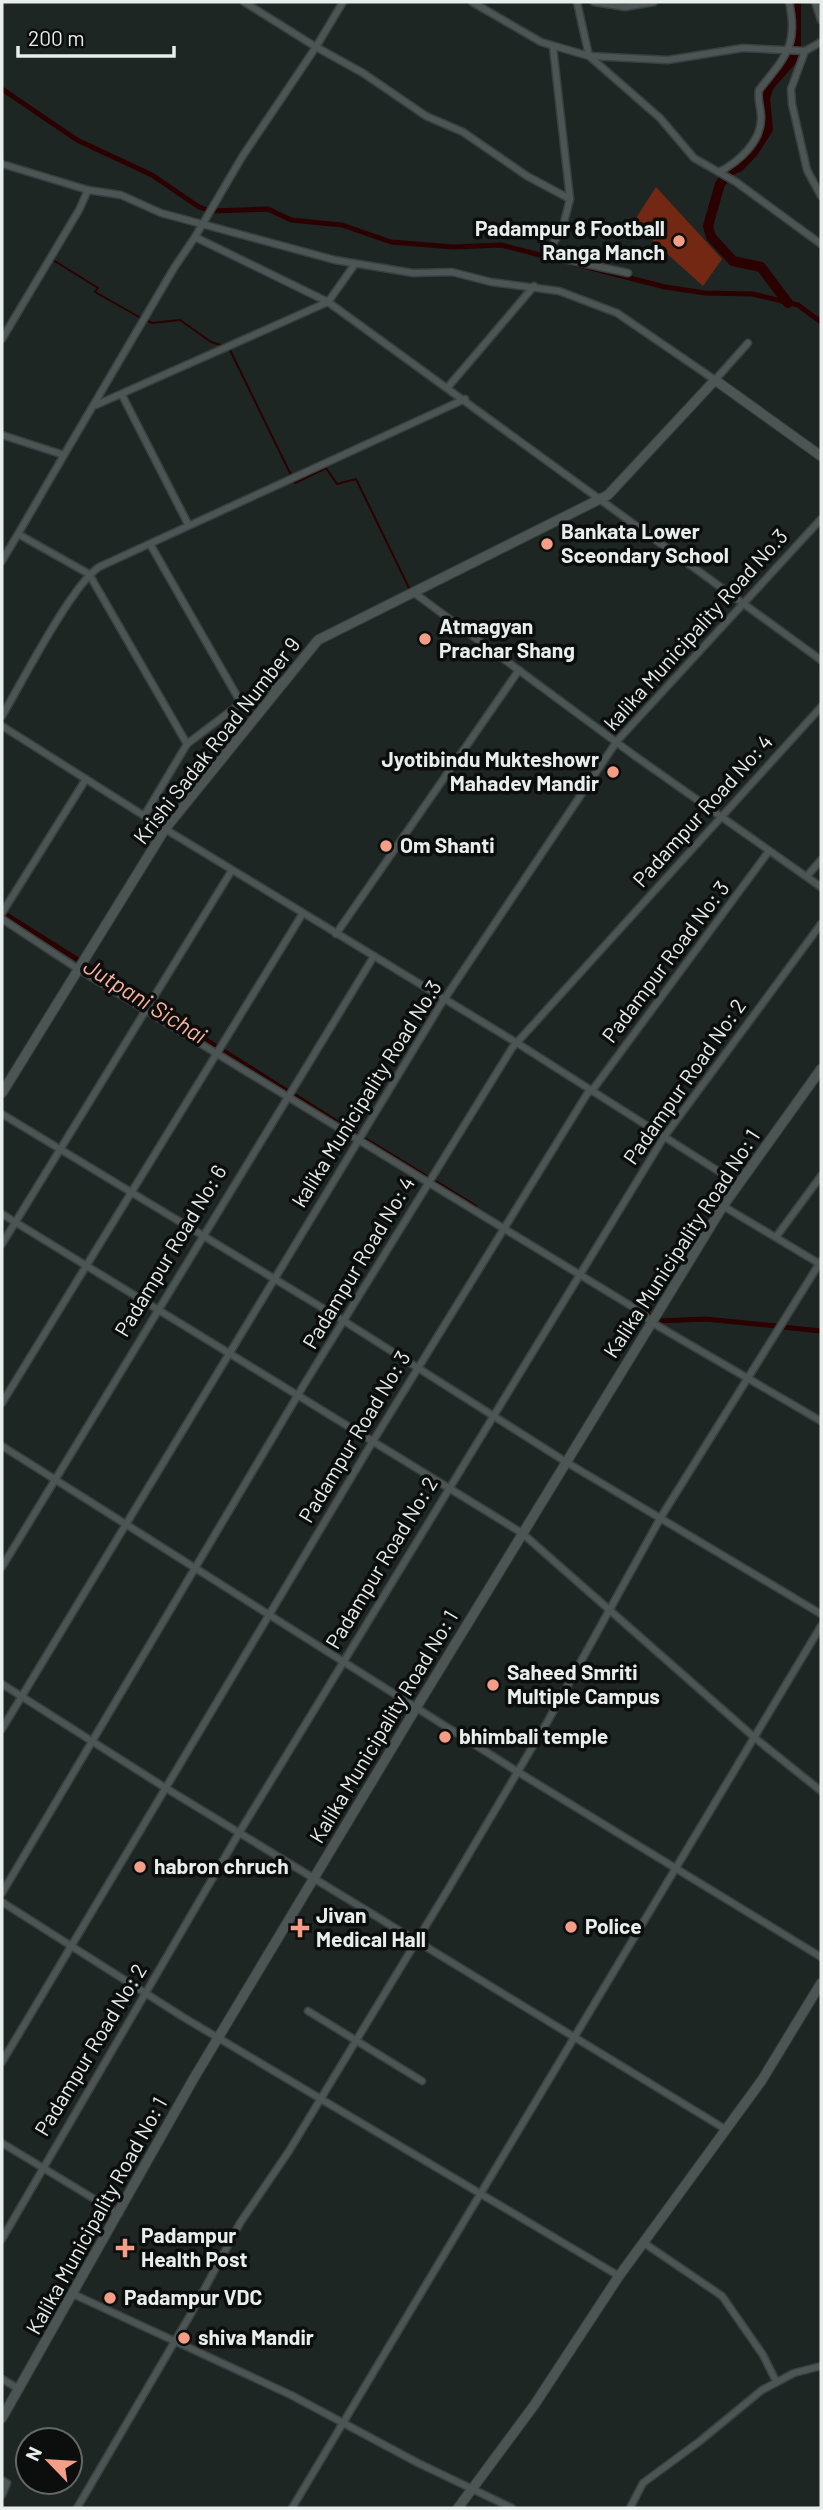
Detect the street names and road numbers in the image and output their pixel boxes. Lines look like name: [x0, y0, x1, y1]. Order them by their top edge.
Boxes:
street label: kalika Municipality Road No.3: [598, 523, 792, 735]
street label: Krishi Sadak Road Number 9: [127, 632, 304, 848]
street label: Padampur Road No: 4: [627, 729, 777, 891]
street label: Padampur Road No: 3: [596, 875, 734, 1047]
street label: kalika Municipality Road No.3: [286, 975, 446, 1211]
street label: Padampur Road No: 2: [617, 994, 750, 1169]
street label: Kalika Municipality Road No: 1: [597, 1124, 764, 1362]
street label: Padampur Road No: 6: [109, 1160, 231, 1341]
street label: Padampur Road No: 4: [296, 1172, 419, 1353]
street label: Padampur Road No: 3: [293, 1346, 415, 1527]
street label: Padampur Road No: 2: [319, 1472, 442, 1653]
street label: Kalika Municipality Road No: 1: [303, 1605, 462, 1847]
street label: Padampur Road No: 2: [28, 1959, 151, 2140]
street label: Kalika Municipality Road No: 1: [20, 2092, 171, 2338]

